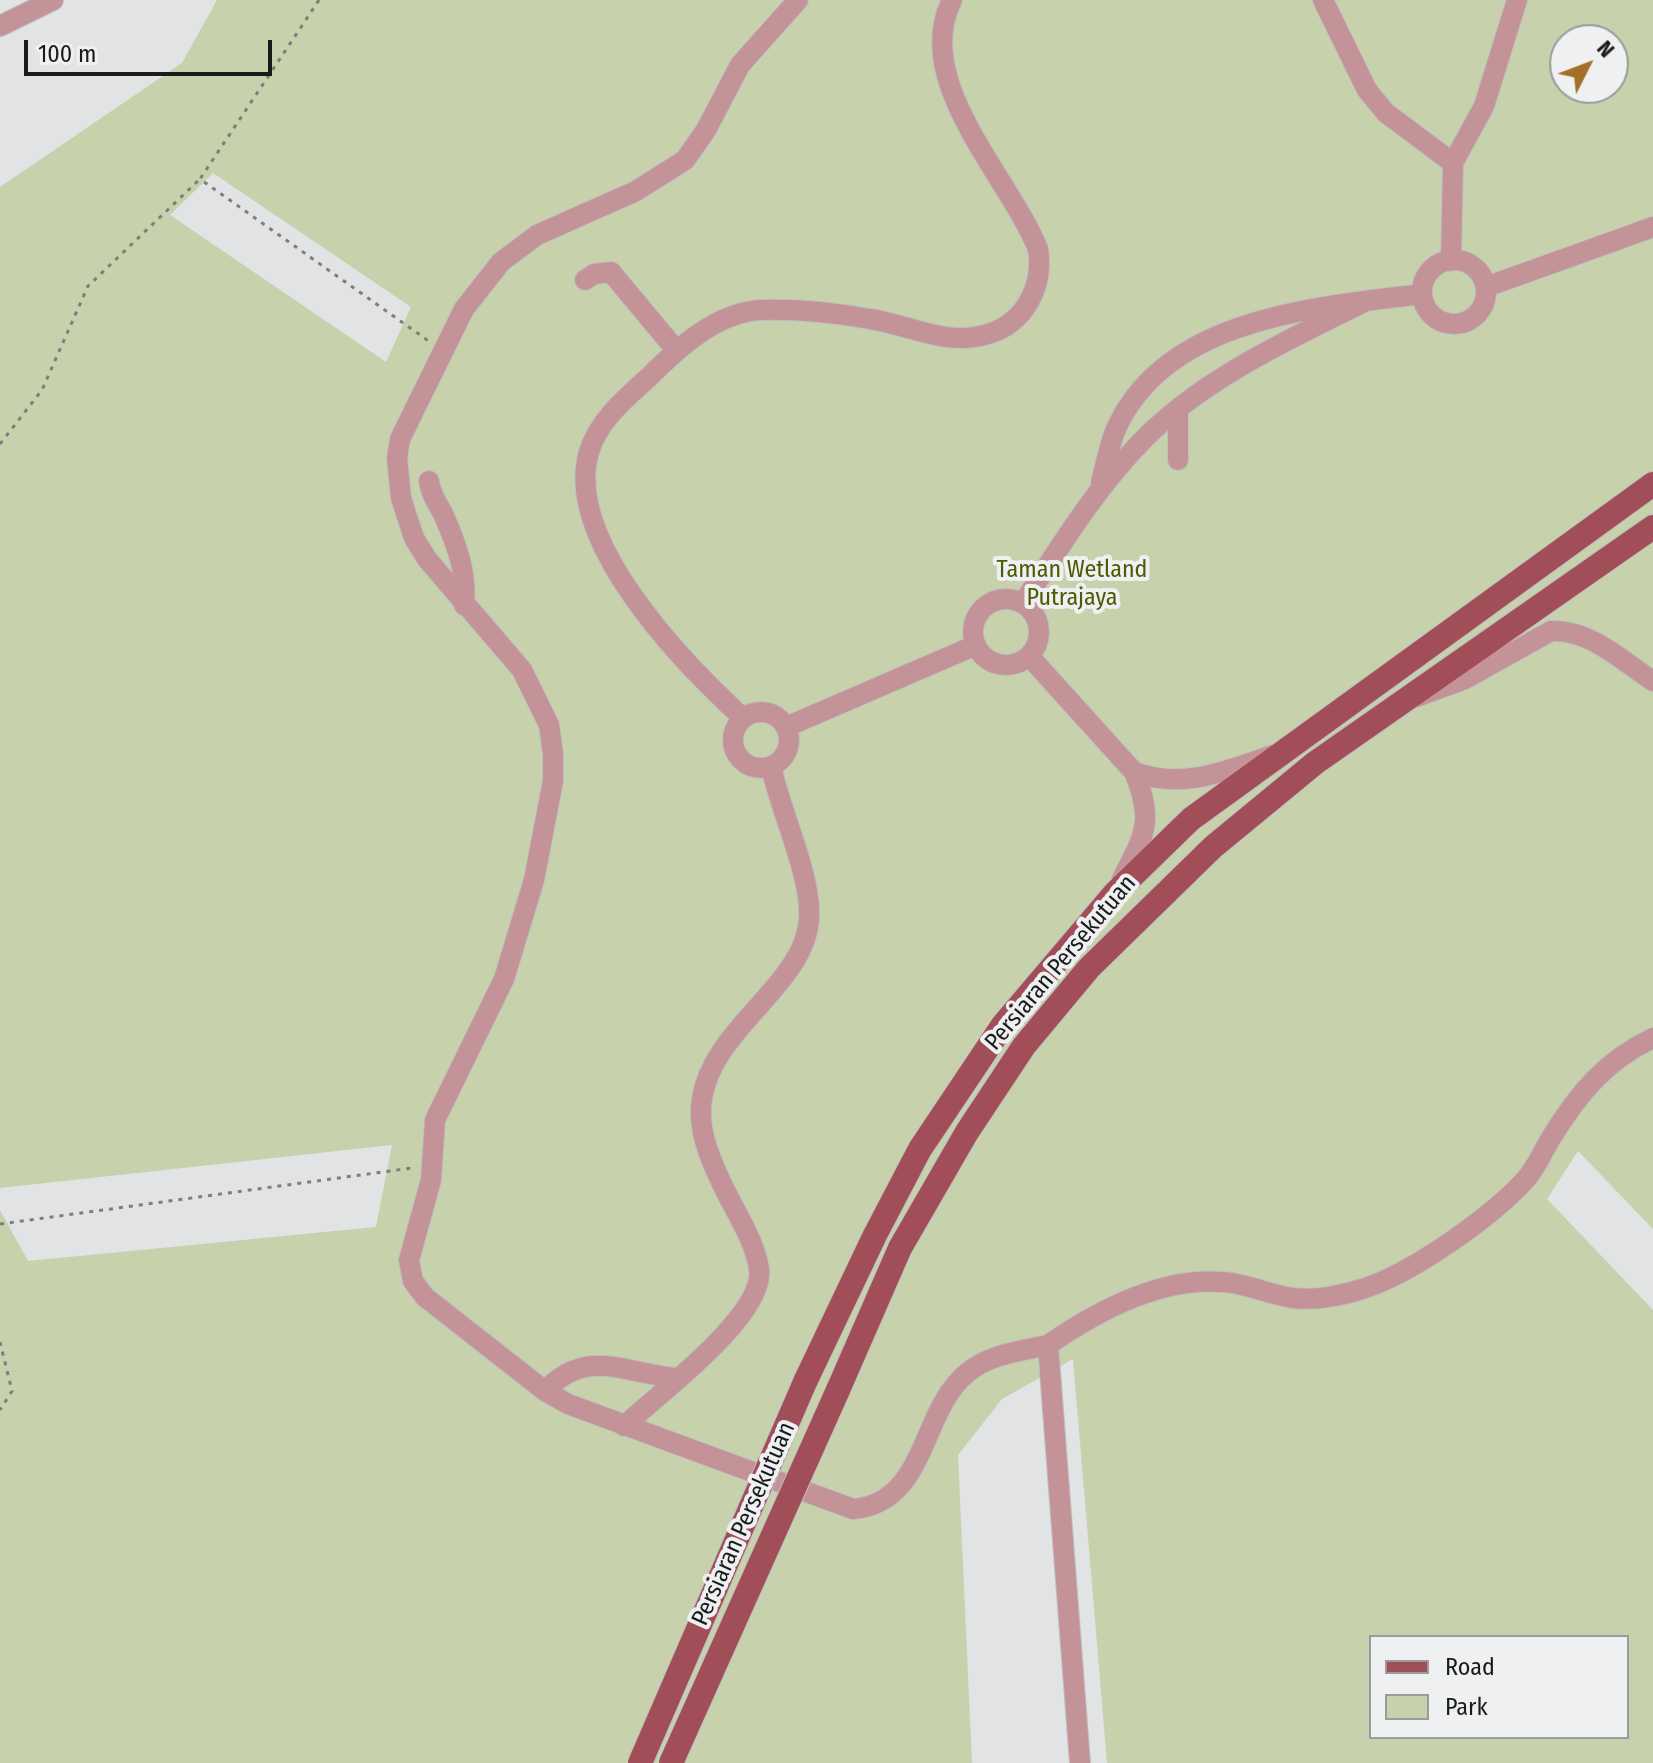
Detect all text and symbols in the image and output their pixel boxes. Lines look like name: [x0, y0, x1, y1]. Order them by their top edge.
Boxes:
scale bar: [28, 24, 276, 74]
north arrow: [1549, 24, 1629, 104]
text: N: [1591, 35, 1620, 63]
text: 100 m: [38, 40, 96, 68]
park label: Taman Wetland Putrajaya: [997, 556, 1147, 612]
street label: Persiaran Persekutuan: [979, 870, 1143, 1056]
street label: Persiaran Persekutuan: [686, 1418, 802, 1630]
legend: [1369, 1635, 1629, 1739]
text: Road: [1445, 1653, 1495, 1681]
text: Park: [1445, 1693, 1488, 1721]

